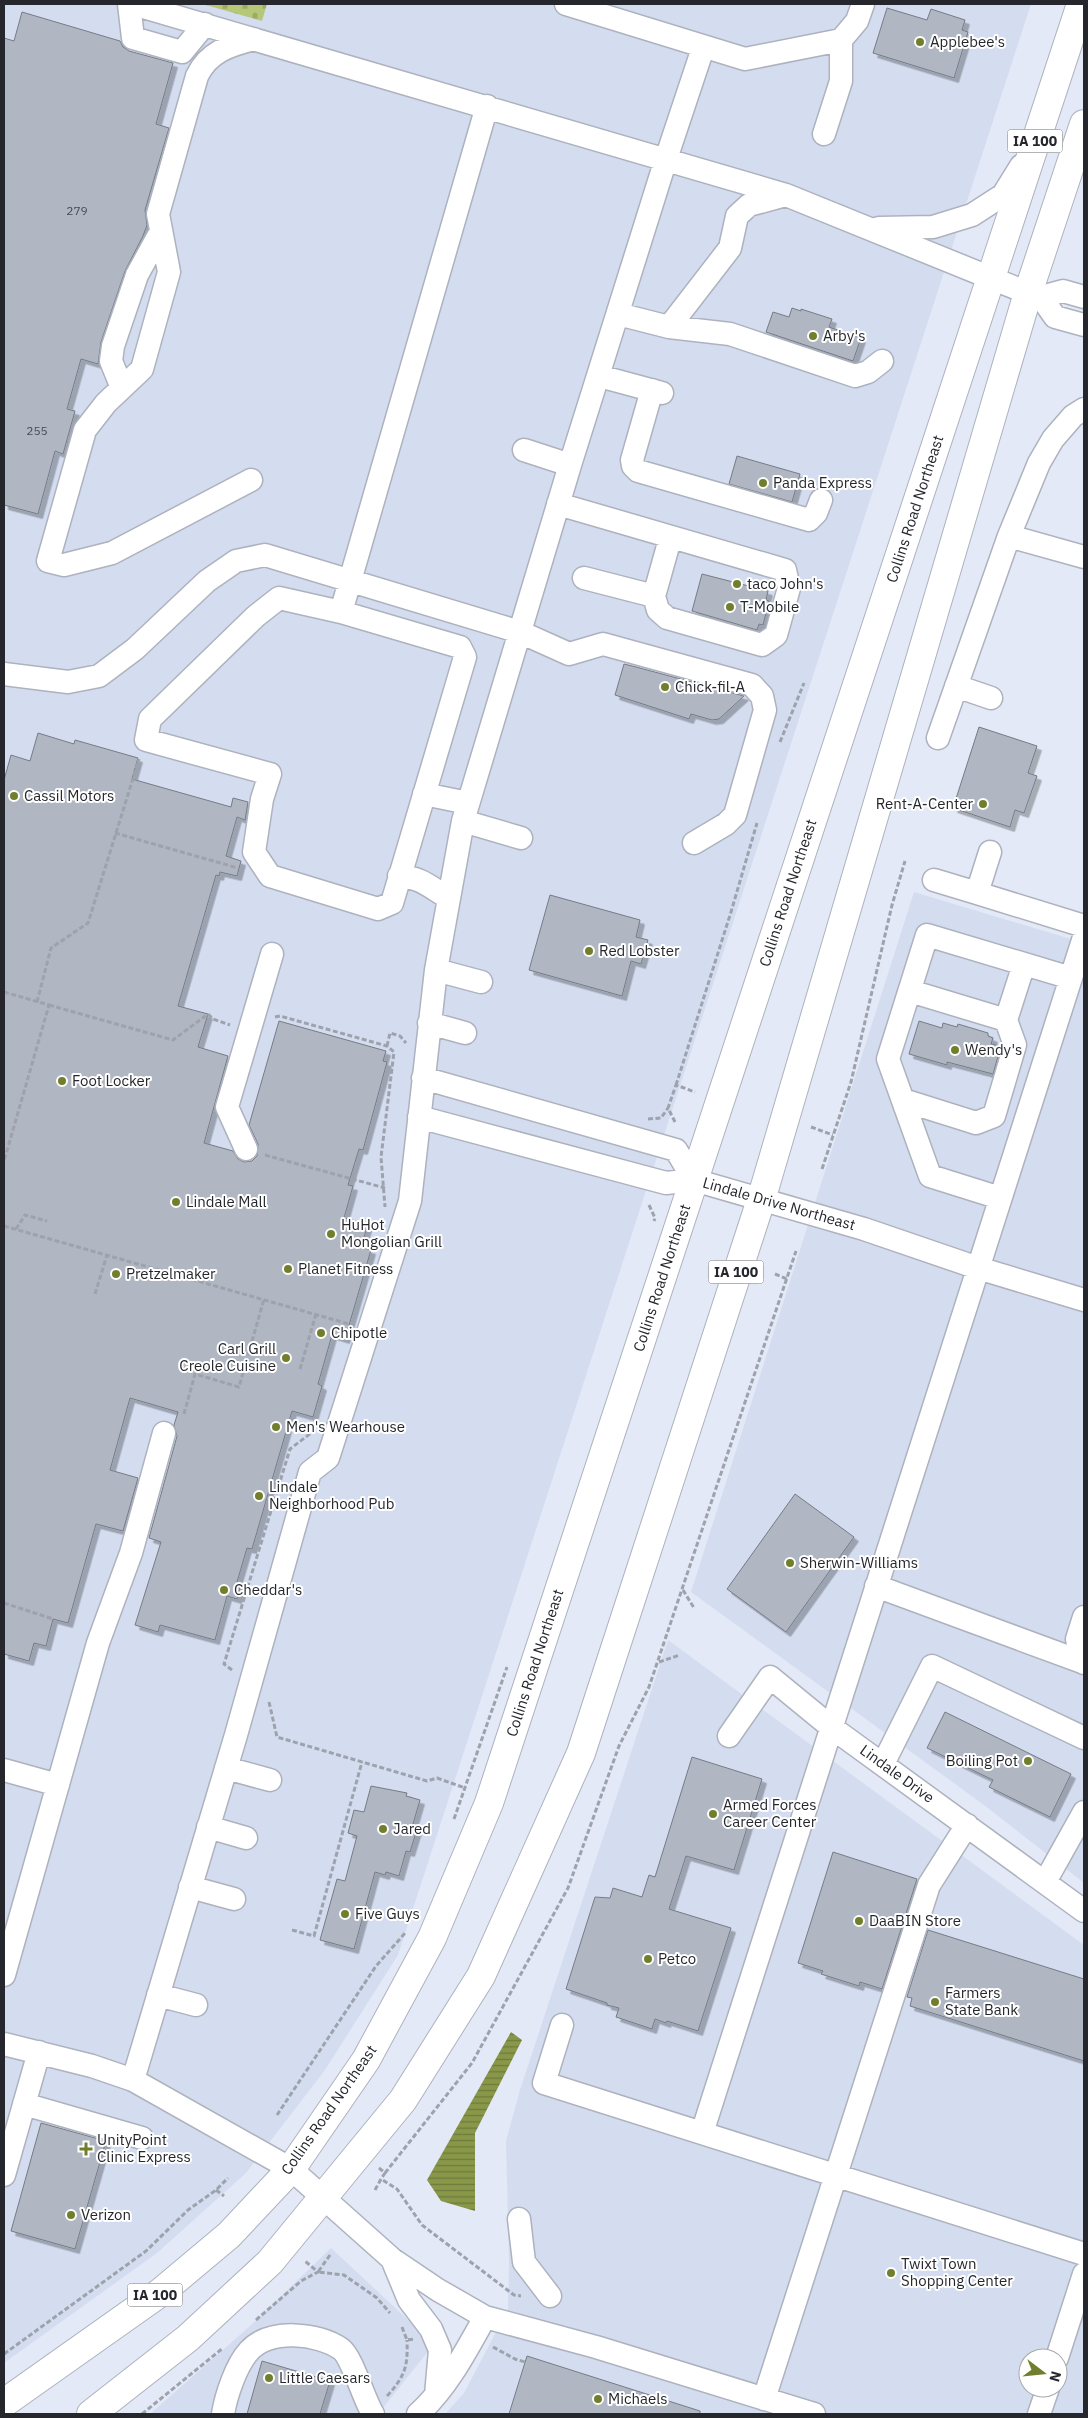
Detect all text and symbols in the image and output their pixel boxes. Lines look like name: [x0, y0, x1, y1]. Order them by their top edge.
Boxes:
place label: Applebee's: [930, 32, 1005, 51]
marker: Applebee's: [914, 36, 926, 48]
road number: IA 100: [1008, 130, 1062, 152]
house number: 279: [66, 203, 88, 218]
place label: Arby's: [823, 326, 865, 345]
marker: Arby's: [807, 330, 819, 342]
house number: 255: [26, 423, 48, 438]
street label: Collins Road Northeast: [882, 433, 947, 585]
place label: Panda Express: [773, 473, 872, 492]
marker: Panda Express: [757, 477, 769, 489]
place label: taco John's: [747, 574, 823, 593]
marker: taco John's: [731, 578, 743, 590]
place label: T-Mobile: [740, 597, 799, 616]
marker: T-Mobile: [724, 601, 736, 613]
place label: Chick-fil-A: [675, 677, 745, 696]
marker: Chick-fil-A: [659, 681, 671, 693]
place label: Cassil Motors: [24, 786, 114, 805]
marker: Cassil Motors: [8, 790, 20, 802]
place label: Rent-A-Center: [876, 794, 973, 813]
marker: Rent-A-Center: [977, 798, 989, 810]
street label: Collins Road Northeast: [755, 817, 820, 969]
place label: Red Lobster: [599, 941, 680, 960]
marker: Red Lobster: [583, 945, 595, 957]
place label: Wendy's: [965, 1040, 1022, 1059]
marker: Wendy's: [949, 1044, 961, 1056]
place label: Foot Locker: [72, 1071, 151, 1090]
marker: Foot Locker: [56, 1075, 68, 1087]
street label: Lindale Drive Northeast: [701, 1173, 858, 1234]
place label: Lindale Mall: [186, 1192, 267, 1211]
marker: Lindale Mall: [170, 1196, 182, 1208]
street label: Collins Road Northeast: [629, 1202, 694, 1354]
place label: HuHot Mongolian Grill: [341, 1215, 442, 1251]
marker: HuHot Mongolian Grill: [325, 1228, 337, 1240]
place label: Planet Fitness: [298, 1259, 393, 1278]
road number: IA 100: [708, 1260, 764, 1284]
marker: Planet Fitness: [282, 1263, 294, 1275]
place label: Pretzelmaker: [126, 1264, 216, 1283]
marker: Pretzelmaker: [110, 1268, 122, 1280]
place label: Chipotle: [331, 1323, 387, 1342]
marker: Chipotle: [315, 1327, 327, 1339]
place label: Carl Grill Creole Cuisine: [179, 1339, 276, 1375]
marker: Carl Grill Creole Cuisine: [280, 1352, 292, 1364]
place label: Men's Wearhouse: [286, 1417, 405, 1436]
marker: Men's Wearhouse: [270, 1421, 282, 1433]
place label: Lindale Neighborhood Pub: [269, 1477, 395, 1513]
marker: Lindale Neighborhood Pub: [253, 1490, 265, 1502]
place label: Sherwin-Williams: [800, 1553, 918, 1572]
marker: Sherwin-Williams: [784, 1557, 796, 1569]
place label: Cheddar's: [234, 1580, 302, 1599]
marker: Cheddar's: [218, 1584, 230, 1596]
street label: Collins Road Northeast: [502, 1587, 567, 1739]
street label: Lindale Drive: [856, 1740, 938, 1807]
place label: Boiling Pot: [946, 1751, 1018, 1770]
marker: Boiling Pot: [1022, 1755, 1034, 1767]
place label: Armed Forces Career Center: [723, 1795, 817, 1831]
marker: Armed Forces Career Center: [707, 1808, 719, 1820]
place label: Jared: [393, 1819, 431, 1838]
marker: Jared: [377, 1823, 389, 1835]
place label: Five Guys: [355, 1904, 420, 1923]
marker: Five Guys: [339, 1908, 351, 1920]
place label: DaaBIN Store: [869, 1911, 961, 1930]
marker: DaaBIN Store: [853, 1915, 865, 1927]
place label: Petco: [658, 1949, 696, 1968]
marker: Petco: [642, 1953, 654, 1965]
place label: Farmers State Bank: [945, 1983, 1018, 2019]
marker: Farmers State Bank: [929, 1996, 941, 2008]
street label: Collins Road Northeast: [277, 2041, 381, 2178]
place label: UnityPoint Clinic Express: [97, 2130, 191, 2166]
marker: UnityPoint Clinic Express: [79, 2142, 93, 2156]
place label: Verizon: [81, 2205, 131, 2224]
marker: Verizon: [65, 2209, 77, 2221]
place label: Twixt Town Shopping Center: [901, 2254, 1013, 2290]
marker: Twixt Town Shopping Center: [885, 2267, 897, 2279]
road number: IA 100: [128, 2284, 182, 2306]
north arrow: [1018, 2348, 1068, 2398]
place label: Little Caesars: [279, 2368, 370, 2387]
text: N: [1045, 2369, 1066, 2384]
marker: Little Caesars: [263, 2372, 275, 2384]
place label: Michaels: [608, 2389, 668, 2408]
marker: Michaels: [592, 2393, 604, 2405]

